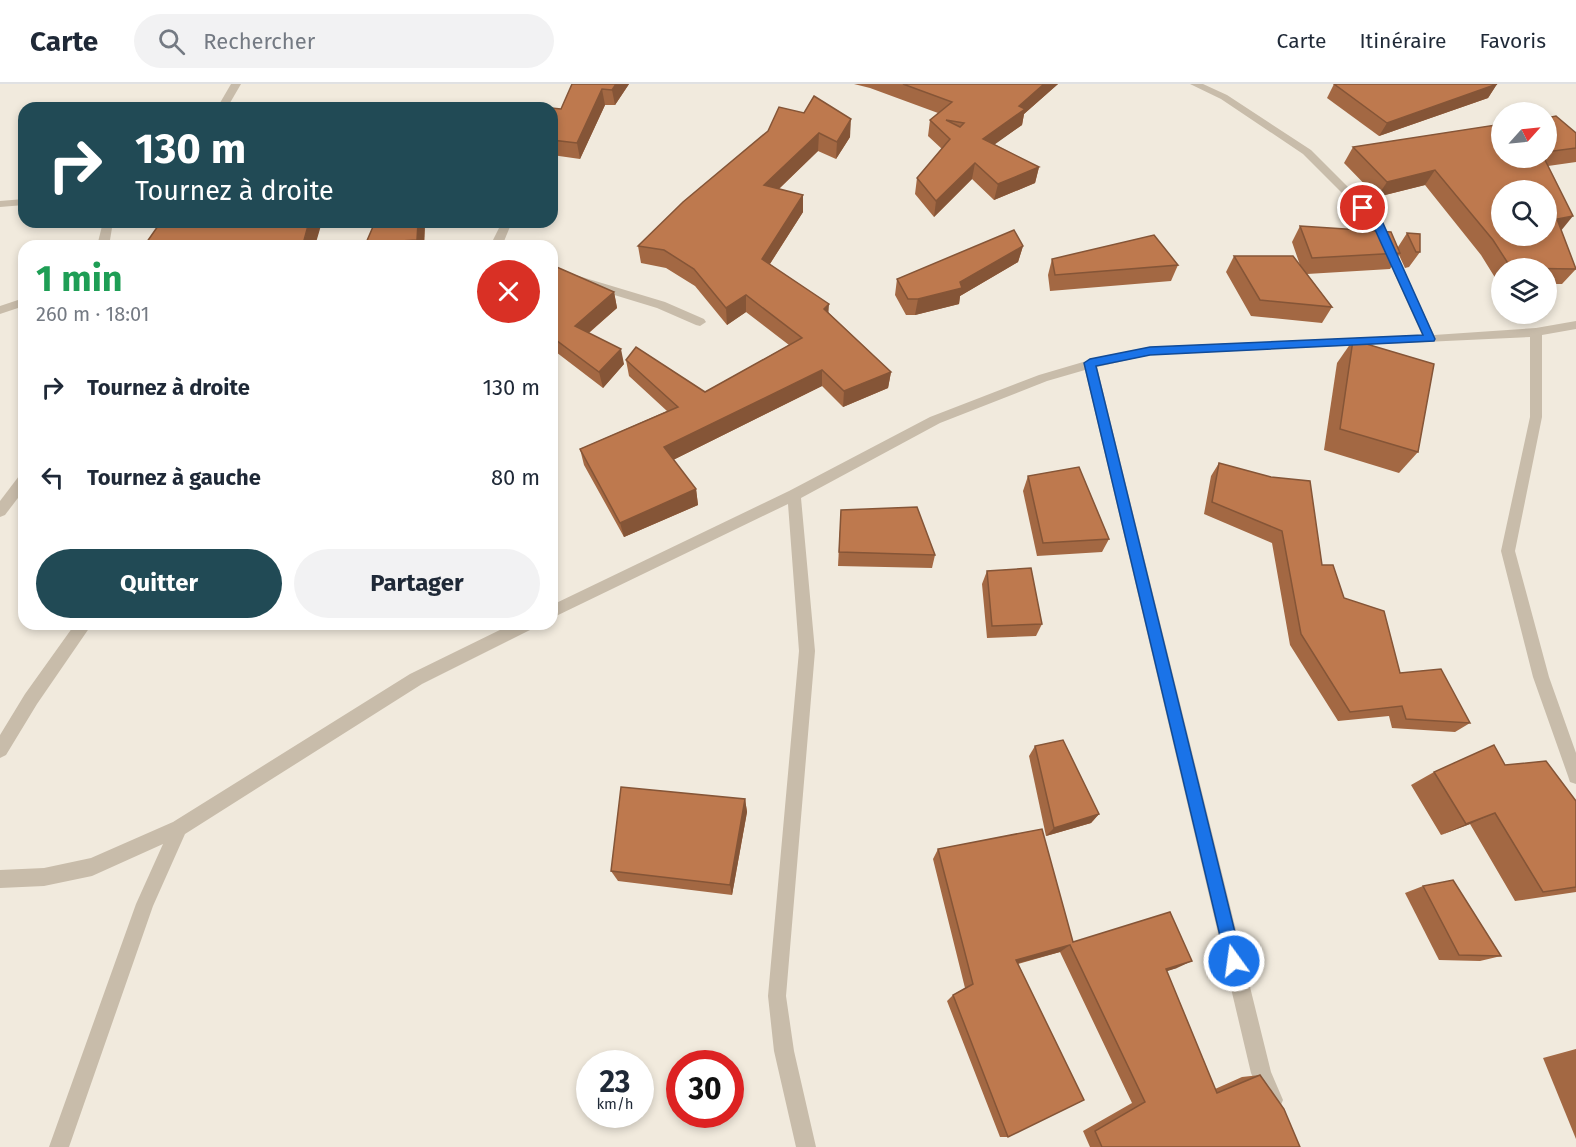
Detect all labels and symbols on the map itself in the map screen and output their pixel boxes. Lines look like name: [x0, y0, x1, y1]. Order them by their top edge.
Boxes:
north arrow: [1491, 102, 1557, 168]
pin: [1337, 182, 1388, 233]
position arrow: [1202, 929, 1266, 993]
speed limit sign: 30: [666, 1050, 744, 1128]

